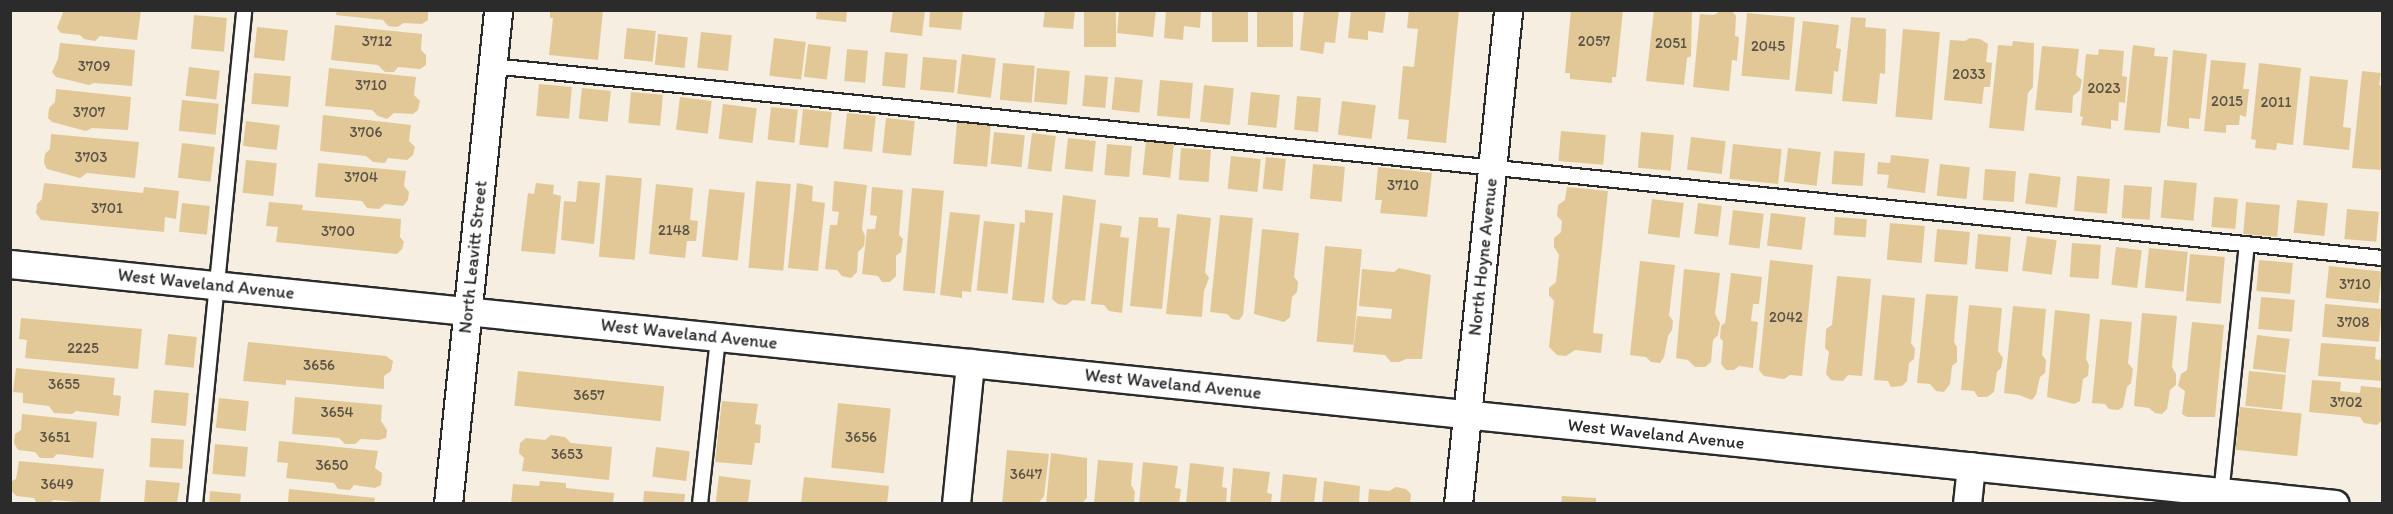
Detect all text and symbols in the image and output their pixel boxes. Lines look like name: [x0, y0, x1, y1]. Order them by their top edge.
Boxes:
house number: 3712: [362, 33, 392, 51]
house number: 2057: [1578, 33, 1610, 51]
house number: 2051: [1655, 35, 1687, 53]
house number: 2045: [1751, 38, 1785, 56]
house number: 3709: [78, 58, 110, 76]
house number: 2033: [1952, 66, 1986, 84]
house number: 3710: [355, 77, 387, 95]
house number: 2023: [2087, 80, 2121, 98]
house number: 2015: [2211, 93, 2243, 111]
house number: 2011: [2260, 94, 2292, 112]
house number: 3707: [73, 104, 105, 122]
house number: 3706: [350, 124, 382, 142]
house number: 3703: [74, 149, 108, 167]
house number: 3704: [344, 169, 378, 187]
house number: 3710: [1387, 177, 1419, 195]
street label: North Hoyne Avenue: [1464, 178, 1502, 336]
street label: North Leavitt Street: [454, 180, 492, 334]
house number: 3701: [91, 200, 123, 218]
house number: 2148: [658, 222, 690, 240]
house number: 3700: [321, 223, 355, 241]
street label: West Waveland Avenue: [116, 264, 296, 304]
house number: 3710: [2339, 276, 2371, 294]
house number: 2042: [1769, 309, 1803, 327]
street label: West Waveland Avenue: [599, 314, 779, 354]
house number: 3708: [2336, 314, 2370, 332]
house number: 2225: [67, 340, 99, 358]
house number: 3656: [303, 357, 335, 375]
street label: West Waveland Avenue: [1083, 364, 1263, 404]
house number: 3655: [48, 376, 80, 394]
house number: 3657: [573, 387, 605, 405]
house number: 3702: [2330, 394, 2362, 412]
house number: 3654: [321, 404, 353, 422]
street label: West Waveland Avenue: [1566, 414, 1746, 454]
house number: 3651: [40, 429, 70, 447]
house number: 3656: [845, 429, 877, 447]
house number: 3653: [551, 446, 583, 464]
house number: 3650: [315, 457, 349, 475]
house number: 3647: [1010, 466, 1042, 484]
house number: 3649: [41, 476, 73, 494]

